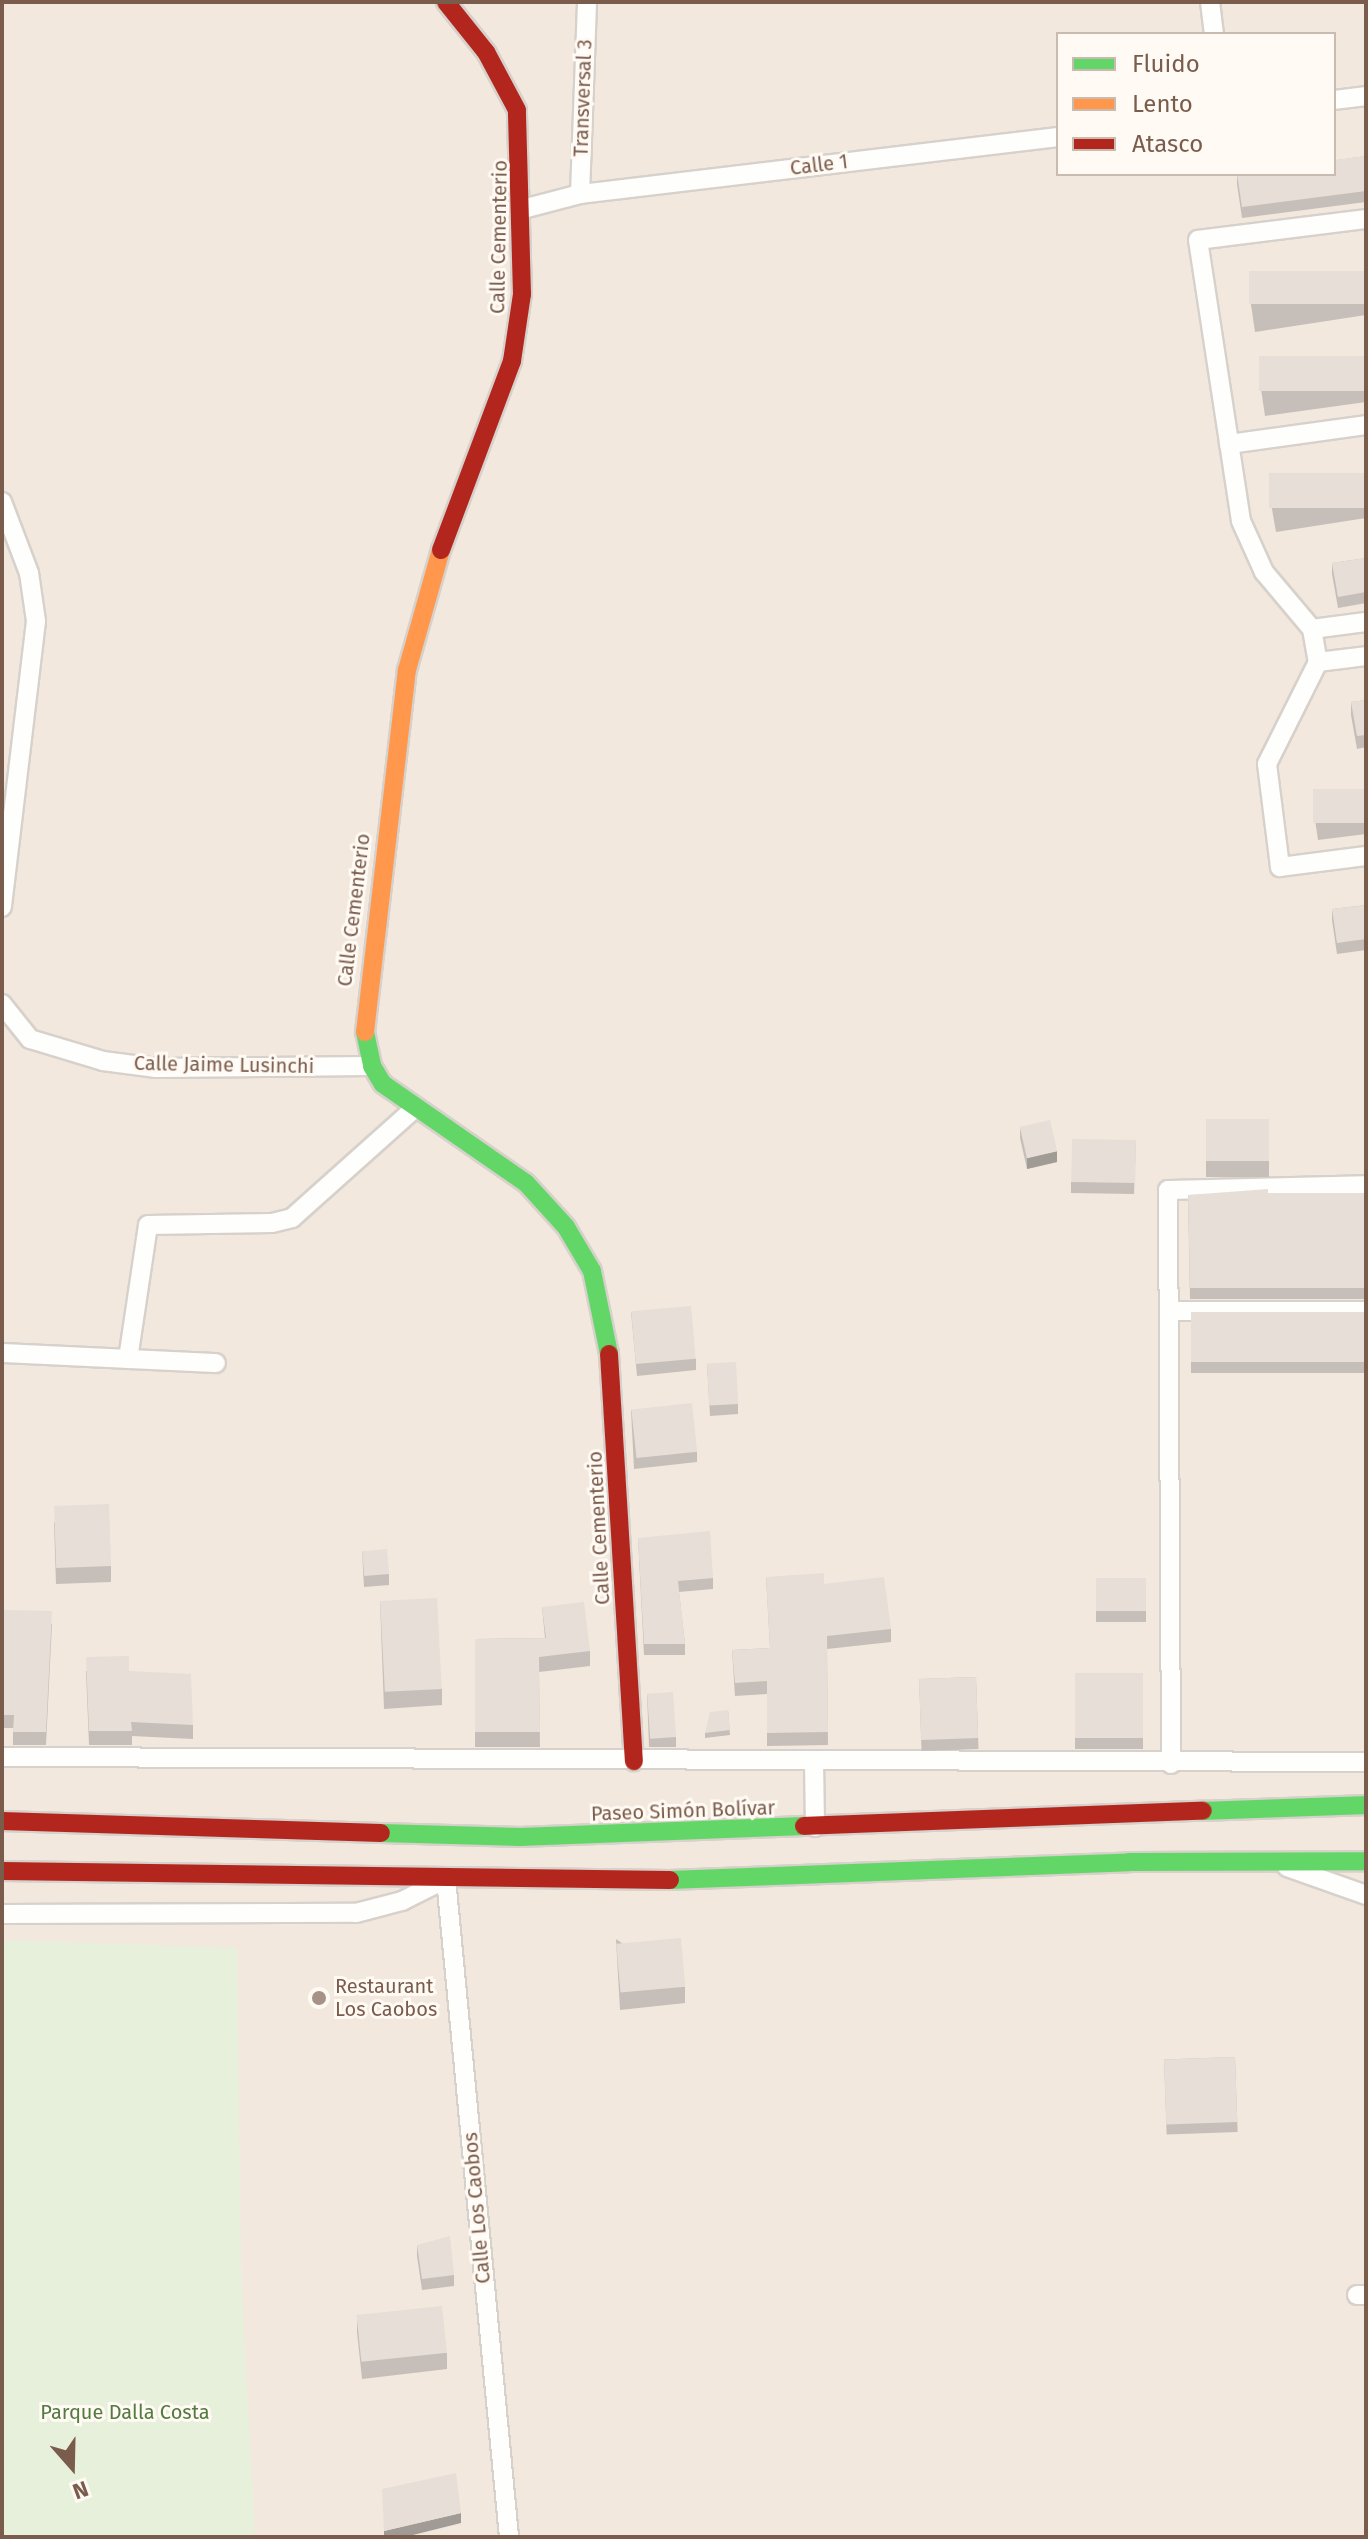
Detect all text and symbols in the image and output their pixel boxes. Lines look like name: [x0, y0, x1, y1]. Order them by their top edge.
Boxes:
legend: [1056, 32, 1336, 176]
street label: Transversal 3: [569, 39, 597, 157]
text: Fluido: [1132, 50, 1200, 78]
text: Lento: [1132, 90, 1193, 118]
text: Atasco: [1132, 130, 1203, 158]
street label: Calle 1: [789, 150, 849, 180]
street label: Calle Cementerio: [486, 160, 512, 314]
street label: Calle Cementerio: [333, 832, 375, 988]
street label: Calle Jaime Lusinchi: [134, 1051, 314, 1079]
street label: Calle Cementerio: [583, 1451, 615, 1605]
street label: Paseo Simón Bolívar: [591, 1796, 775, 1826]
place label: Restaurant Los Caobos: [335, 1974, 437, 2021]
marker: Restaurant Los Caobos: [310, 1989, 328, 2007]
street label: Calle Los Caobos: [458, 2131, 496, 2285]
park label: Parque Dalla Costa: [40, 2400, 210, 2424]
north arrow: [32, 2427, 112, 2507]
text: N: [69, 2475, 92, 2505]

